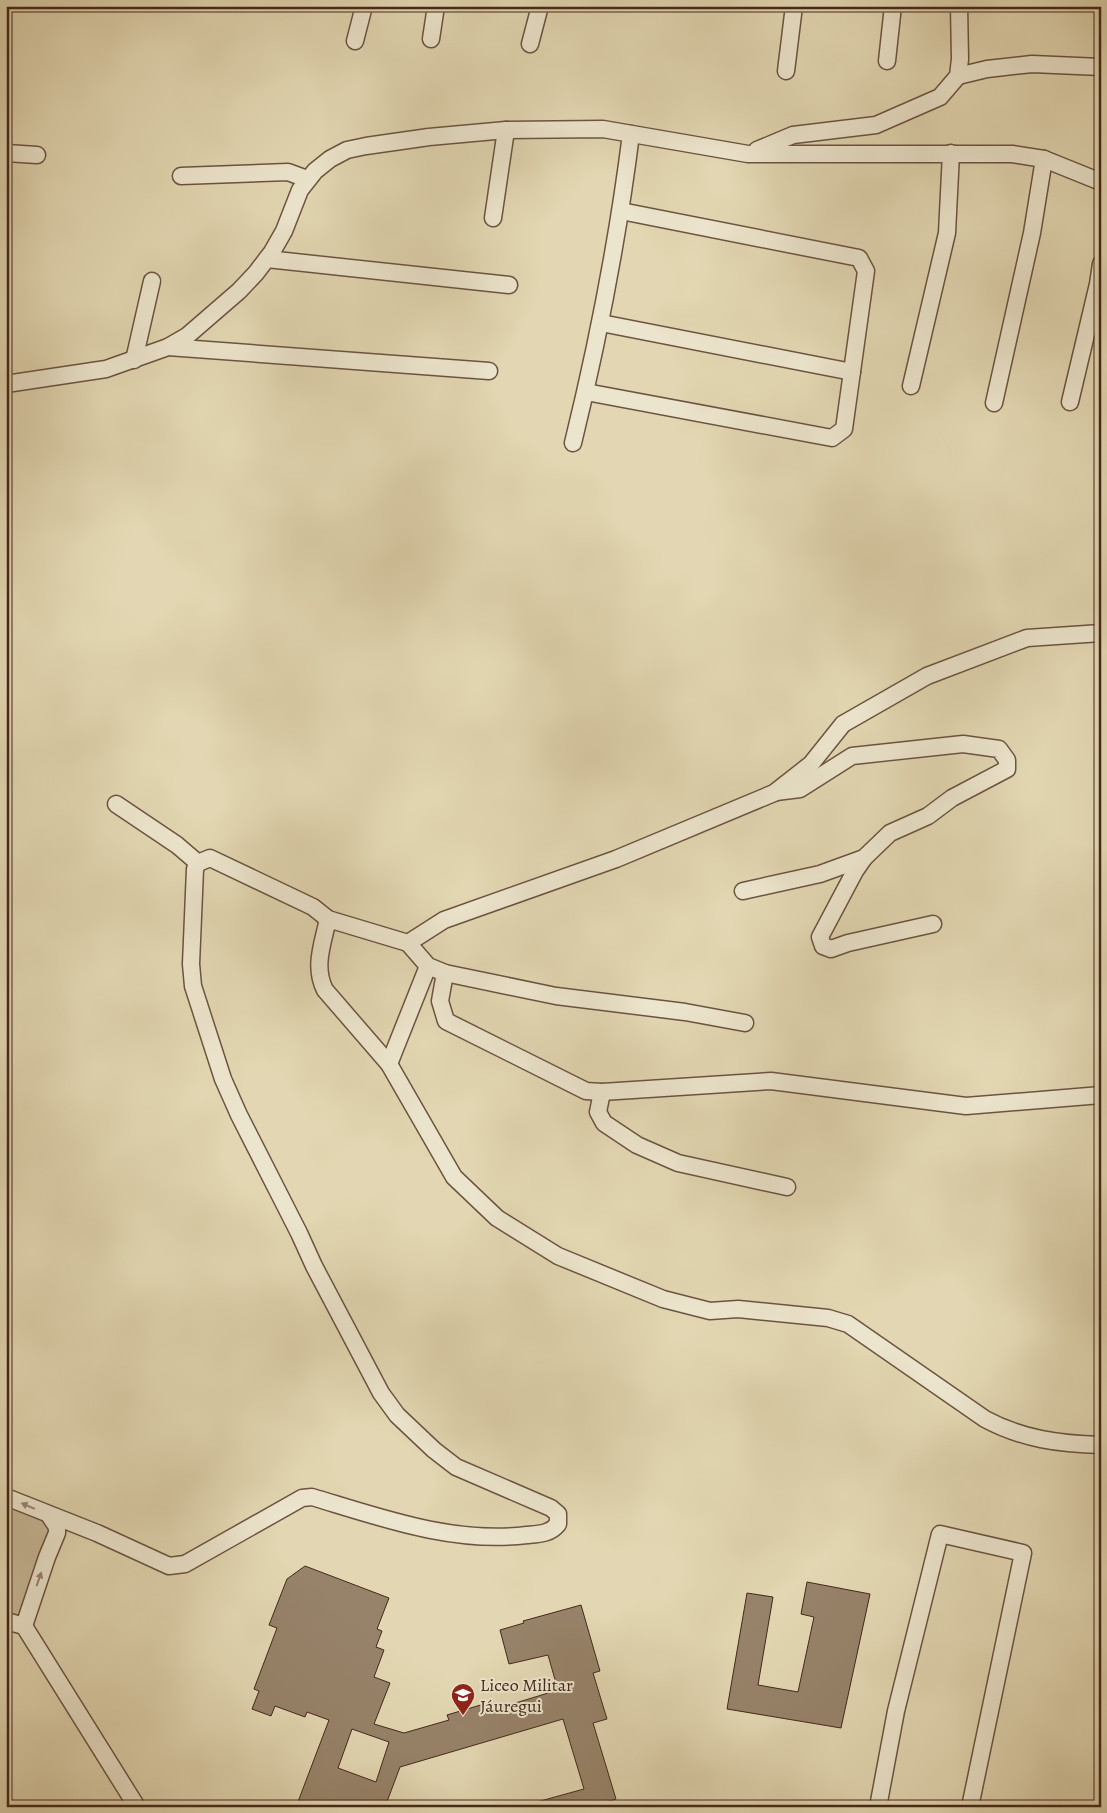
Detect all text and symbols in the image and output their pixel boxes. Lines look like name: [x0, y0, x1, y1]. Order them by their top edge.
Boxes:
one-way arrow: [21, 1501, 35, 1509]
one-way arrow: [36, 1572, 44, 1587]
place label: Liceo Militar Jáuregui: [480, 1673, 573, 1718]
school or university icon: Liceo Militar Jáuregui: [450, 1682, 476, 1716]

